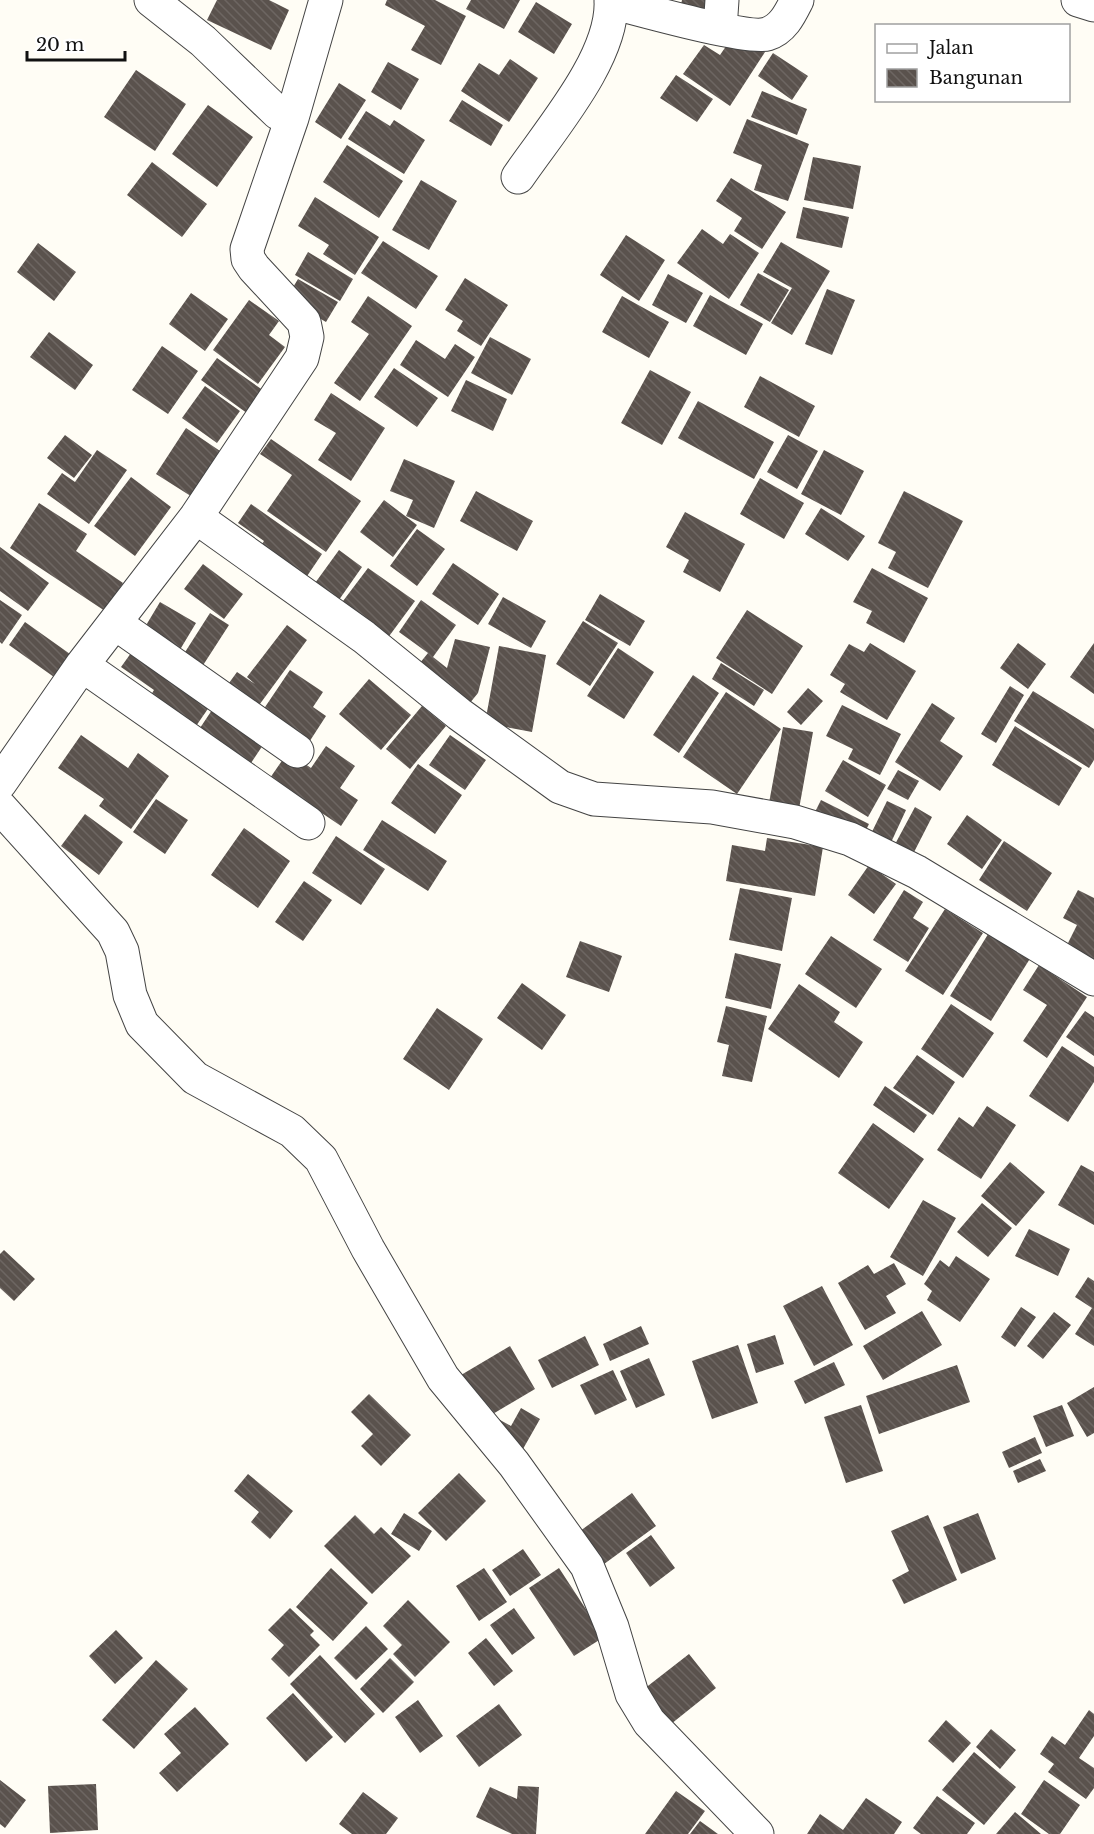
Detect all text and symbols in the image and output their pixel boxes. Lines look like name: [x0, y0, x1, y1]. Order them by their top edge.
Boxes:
scale bar: [27, 24, 124, 62]
legend: [875, 24, 1070, 102]
text: 20 m: [36, 34, 84, 56]
text: Jalan: [927, 37, 974, 59]
text: Bangunan: [929, 67, 1023, 89]

